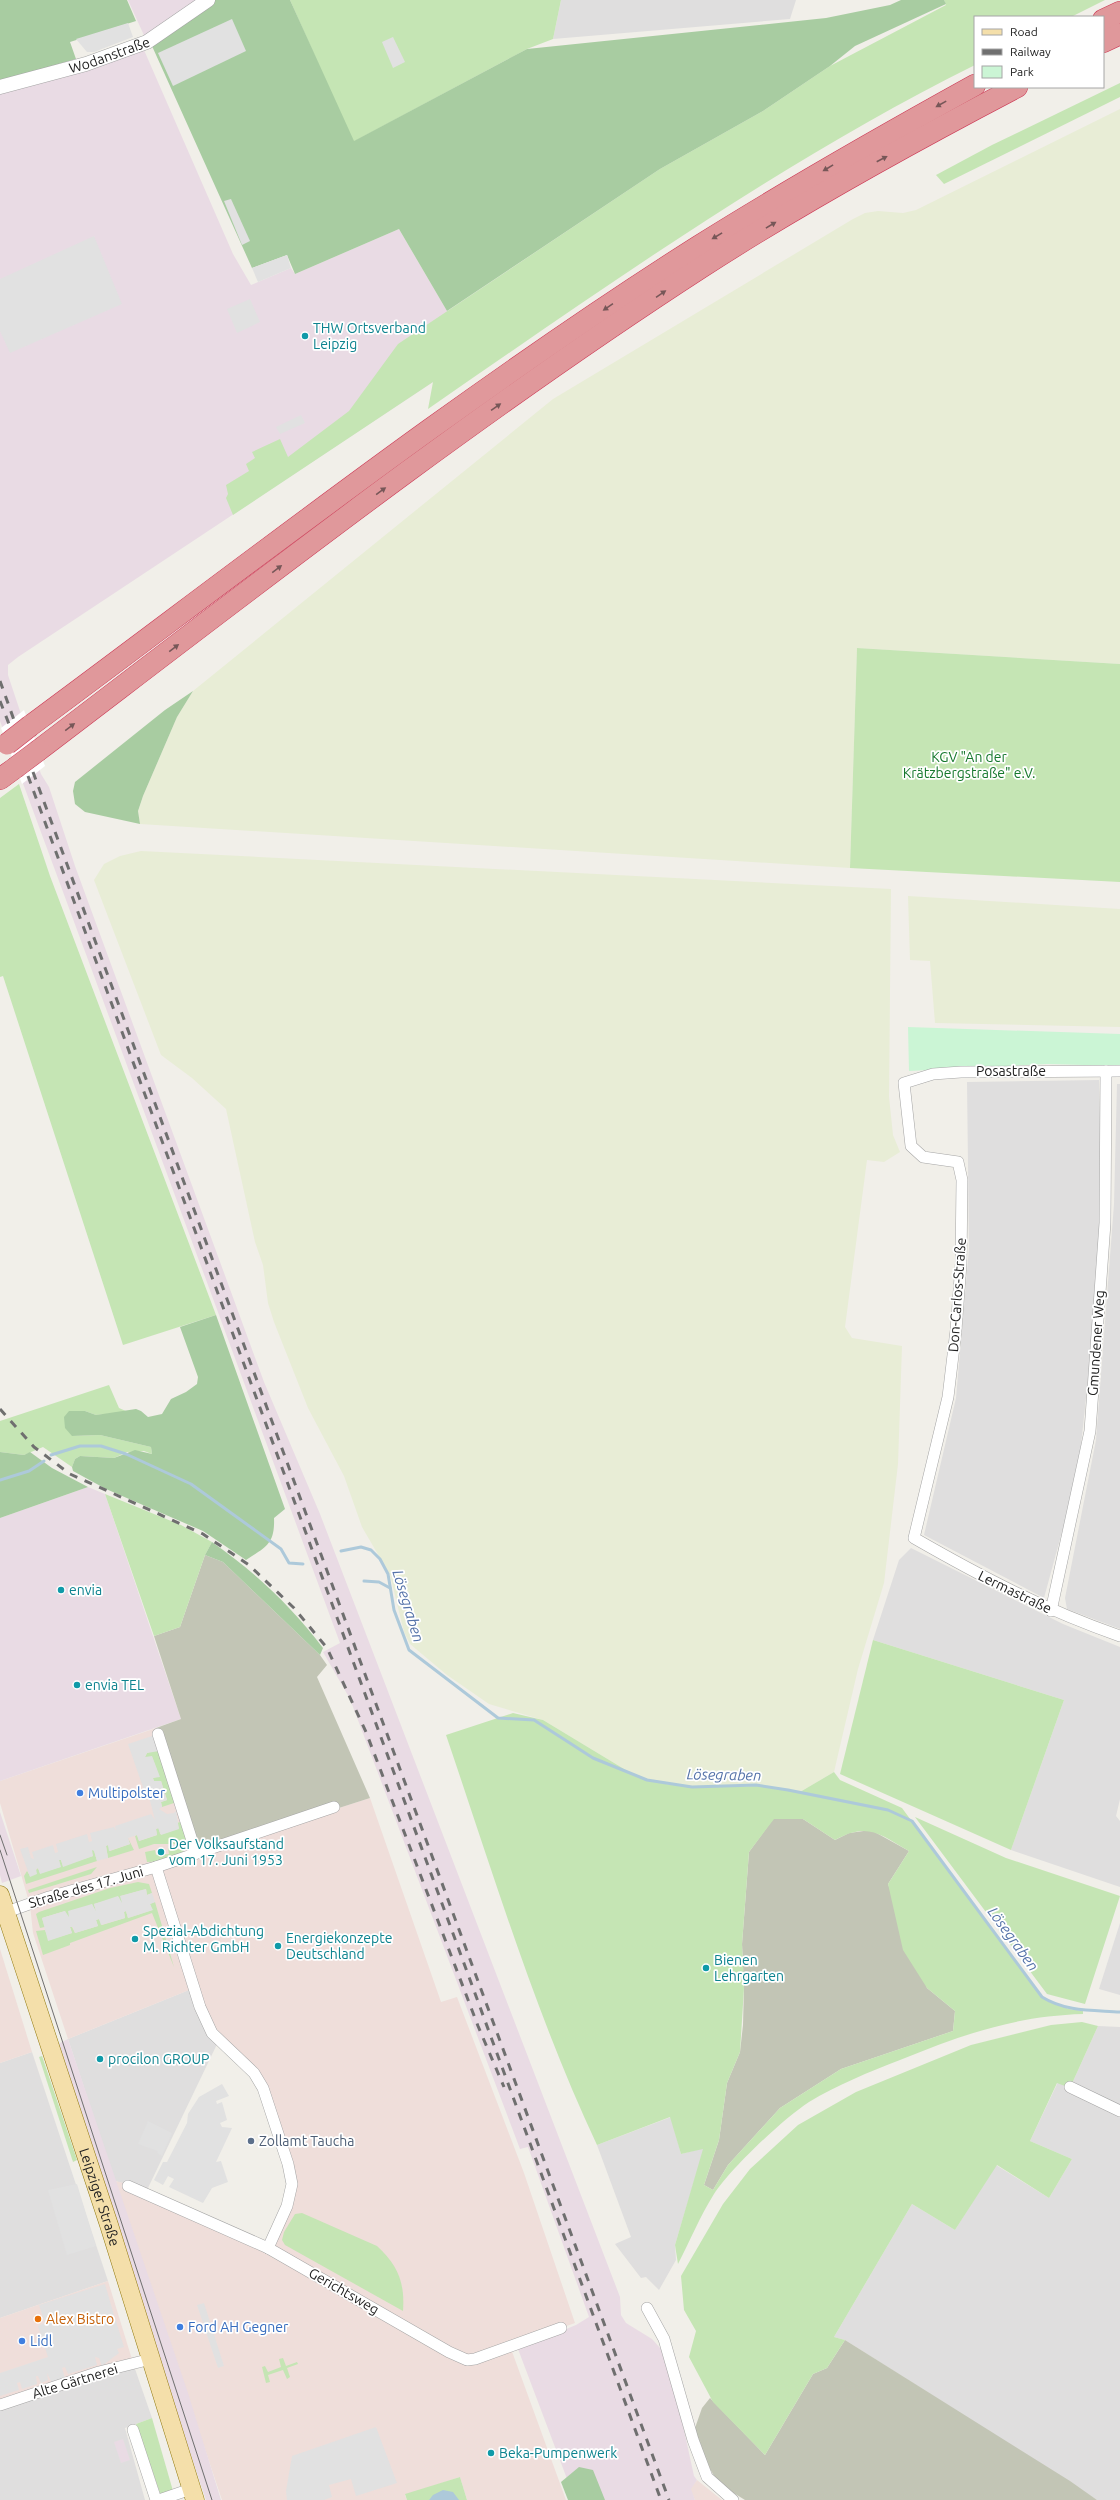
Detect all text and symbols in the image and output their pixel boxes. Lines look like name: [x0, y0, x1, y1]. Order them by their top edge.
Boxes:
legend: [974, 16, 1104, 88]
text: Road: [1010, 25, 1038, 38]
street label: Wodanstraße: [67, 34, 152, 76]
text: Railway: [1010, 45, 1051, 58]
text: Park: [1010, 65, 1034, 78]
one-way arrow: [935, 101, 947, 108]
one-way arrow: [877, 155, 888, 162]
one-way arrow: [823, 164, 833, 172]
one-way arrow: [766, 221, 776, 229]
one-way arrow: [711, 232, 723, 239]
one-way arrow: [655, 291, 667, 298]
one-way arrow: [603, 303, 613, 311]
place label: THW Ortsverband Leipzig: [313, 320, 426, 352]
marker: THW Ortsverband Leipzig: [300, 331, 310, 341]
one-way arrow: [490, 403, 501, 411]
one-way arrow: [376, 487, 386, 495]
one-way arrow: [271, 565, 282, 573]
one-way arrow: [168, 643, 179, 652]
one-way arrow: [65, 722, 76, 731]
park label: KGV "An der Krätzbergstraße" e.V.: [903, 749, 1035, 781]
street label: Posastraße: [976, 1063, 1046, 1079]
street label: Don-Carlos-Straße: [945, 1237, 969, 1353]
street label: Gmundener Weg: [1084, 1290, 1108, 1396]
street label: Lermastraße: [976, 1567, 1054, 1617]
water label: Lösegraben: [389, 1568, 428, 1644]
place label: envia: [69, 1582, 102, 1598]
marker: envia: [56, 1585, 66, 1595]
place label: envia TEL: [85, 1677, 144, 1693]
marker: envia TEL: [72, 1680, 82, 1690]
water label: Lösegraben: [686, 1765, 762, 1784]
place label: Multipolster: [88, 1785, 166, 1801]
marker: Multipolster: [75, 1788, 85, 1798]
place label: Der Volksaufstand vom 17. Juni 1953: [169, 1836, 284, 1868]
marker: Der Volksaufstand vom 17. Juni 1953: [156, 1847, 166, 1857]
street label: Straße des 17. Juni: [27, 1863, 145, 1911]
water label: Lösegraben: [985, 1903, 1042, 1974]
place label: Spezial-Abdichtung M. Richter GmbH: [143, 1923, 264, 1955]
place label: Energiekonzepte Deutschland: [286, 1930, 392, 1962]
marker: Spezial-Abdichtung M. Richter GmbH: [130, 1934, 140, 1944]
marker: Energiekonzepte Deutschland: [273, 1941, 283, 1951]
place label: Bienen Lehrgarten: [714, 1952, 784, 1984]
marker: Bienen Lehrgarten: [701, 1963, 711, 1973]
place label: procilon GROUP: [108, 2051, 209, 2067]
marker: procilon GROUP: [95, 2054, 105, 2064]
place label: Zollamt Taucha: [259, 2133, 354, 2149]
marker: Zollamt Taucha: [246, 2136, 256, 2146]
street label: Leipziger Straße: [76, 2146, 123, 2248]
street label: Gerichtsweg: [306, 2264, 382, 2318]
place label: Alex Bistro: [46, 2311, 114, 2327]
marker: Alex Bistro: [33, 2314, 43, 2324]
place label: Ford AH Gegner: [188, 2319, 289, 2335]
marker: Ford AH Gegner: [175, 2322, 185, 2332]
place label: Lidl: [30, 2333, 53, 2349]
marker: Lidl: [17, 2336, 27, 2346]
street label: Alte Gärtnerei: [30, 2360, 120, 2402]
place label: Beka-Pumpenwerk: [499, 2445, 617, 2461]
marker: Beka-Pumpenwerk: [486, 2448, 496, 2458]

